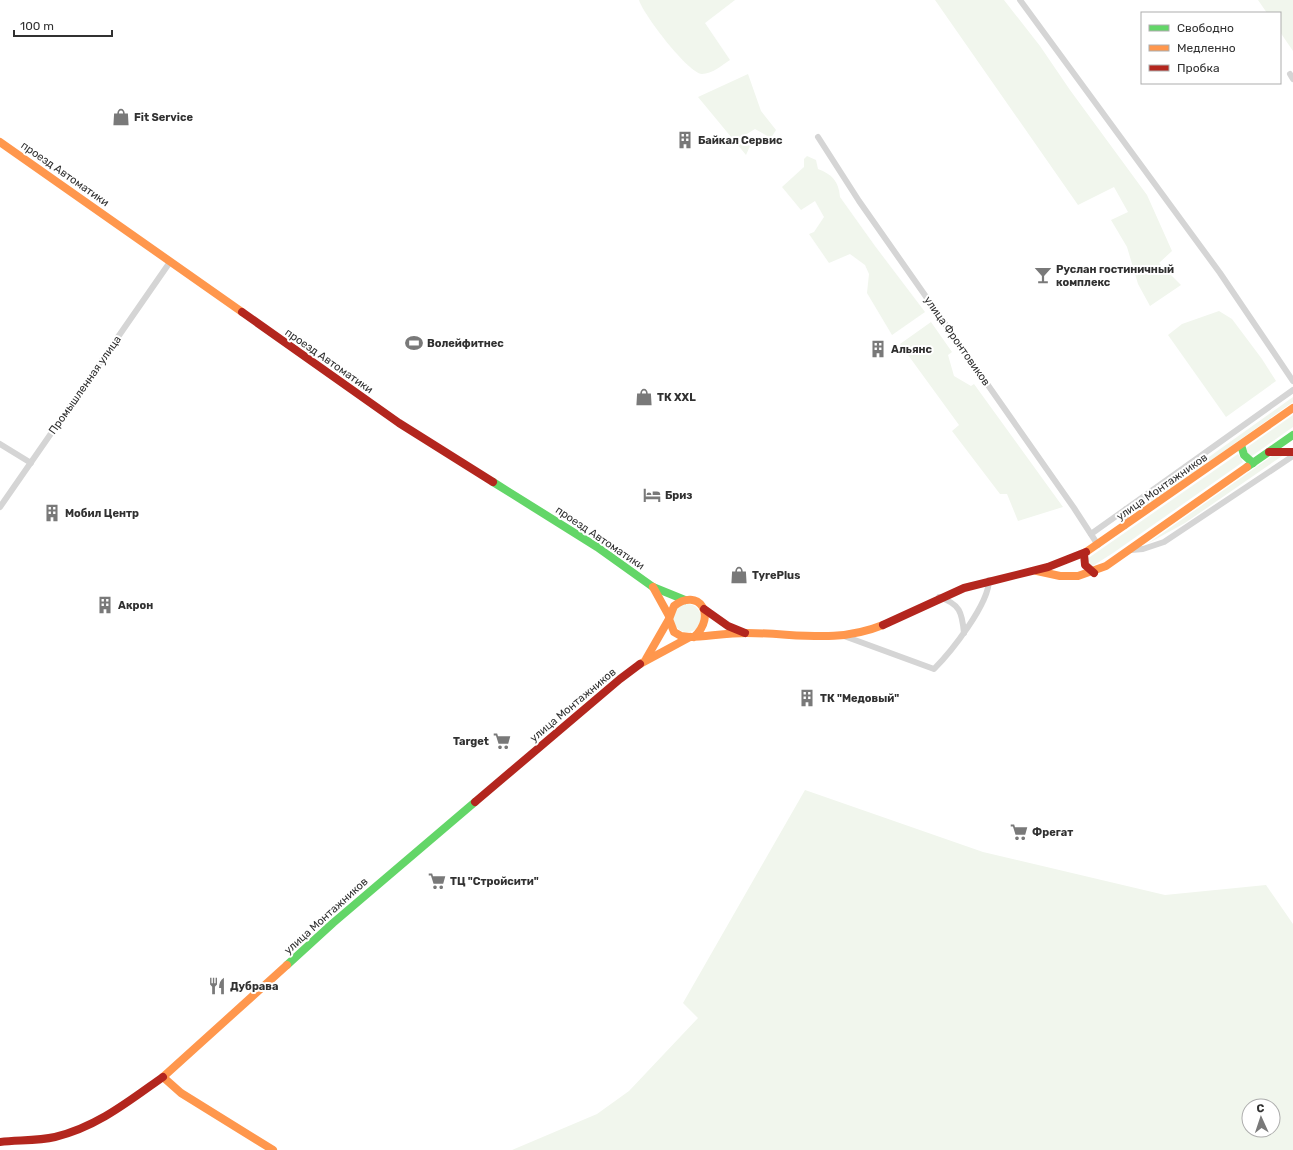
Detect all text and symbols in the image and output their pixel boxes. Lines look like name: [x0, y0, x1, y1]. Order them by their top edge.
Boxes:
scale bar: [14, 12, 112, 38]
legend: [1141, 12, 1281, 84]
text: 100 m: [20, 19, 54, 33]
text: Свободно: [1177, 21, 1234, 35]
text: Медленно: [1177, 41, 1236, 55]
text: Пробка: [1177, 61, 1220, 75]
shop icon: Fit Service: [111, 107, 131, 127]
place label: Fit Service: [134, 111, 193, 124]
building icon: Байкал Сервис: [675, 130, 695, 150]
place label: Байкал Сервис: [698, 134, 783, 147]
street label: проезд Автоматики: [18, 139, 112, 209]
place label: Руслан гостиничный комплекс: [1056, 263, 1174, 289]
bar icon: Руслан гостиничный комплекс: [1033, 265, 1053, 285]
street label: улица Фронтовиков: [921, 294, 993, 388]
street label: проезд Автоматики: [282, 326, 376, 396]
street label: Промышленная улица: [46, 333, 124, 437]
sports icon: Волейфитнес: [404, 333, 424, 353]
place label: Волейфитнес: [427, 337, 504, 350]
building icon: Альянс: [868, 339, 888, 359]
place label: Альянс: [891, 343, 933, 356]
shop icon: ТК XXL: [634, 387, 654, 407]
place label: ТК XXL: [657, 391, 696, 404]
street label: улица Монтажников: [1114, 451, 1210, 523]
hotel icon: Бриз: [642, 485, 662, 505]
place label: Бриз: [665, 489, 692, 502]
building icon: Мобил Центр: [42, 503, 62, 523]
street label: проезд Автоматики: [553, 503, 647, 573]
place label: Мобил Центр: [65, 507, 139, 520]
shop icon: TyrePlus: [729, 565, 749, 585]
place label: TyrePlus: [752, 569, 800, 582]
building icon: Акрон: [95, 595, 115, 615]
place label: Акрон: [118, 599, 153, 612]
street label: улица Монтажников: [527, 665, 619, 745]
building icon: ТК "Медовый": [797, 688, 817, 708]
place label: ТК "Медовый": [820, 692, 899, 705]
supermarket icon: Target: [492, 731, 512, 751]
place label: Target: [453, 735, 489, 748]
supermarket icon: Фрегат: [1009, 822, 1029, 842]
place label: Фрегат: [1032, 826, 1073, 839]
supermarket icon: ТЦ "Стройсити": [427, 871, 447, 891]
street label: улица Монтажников: [281, 875, 371, 957]
place label: ТЦ "Стройсити": [450, 875, 539, 888]
restaurant icon: Дубрава: [207, 976, 227, 996]
place label: Дубрава: [230, 980, 278, 993]
north arrow: [1241, 1098, 1281, 1138]
text: С: [1256, 1102, 1265, 1115]

